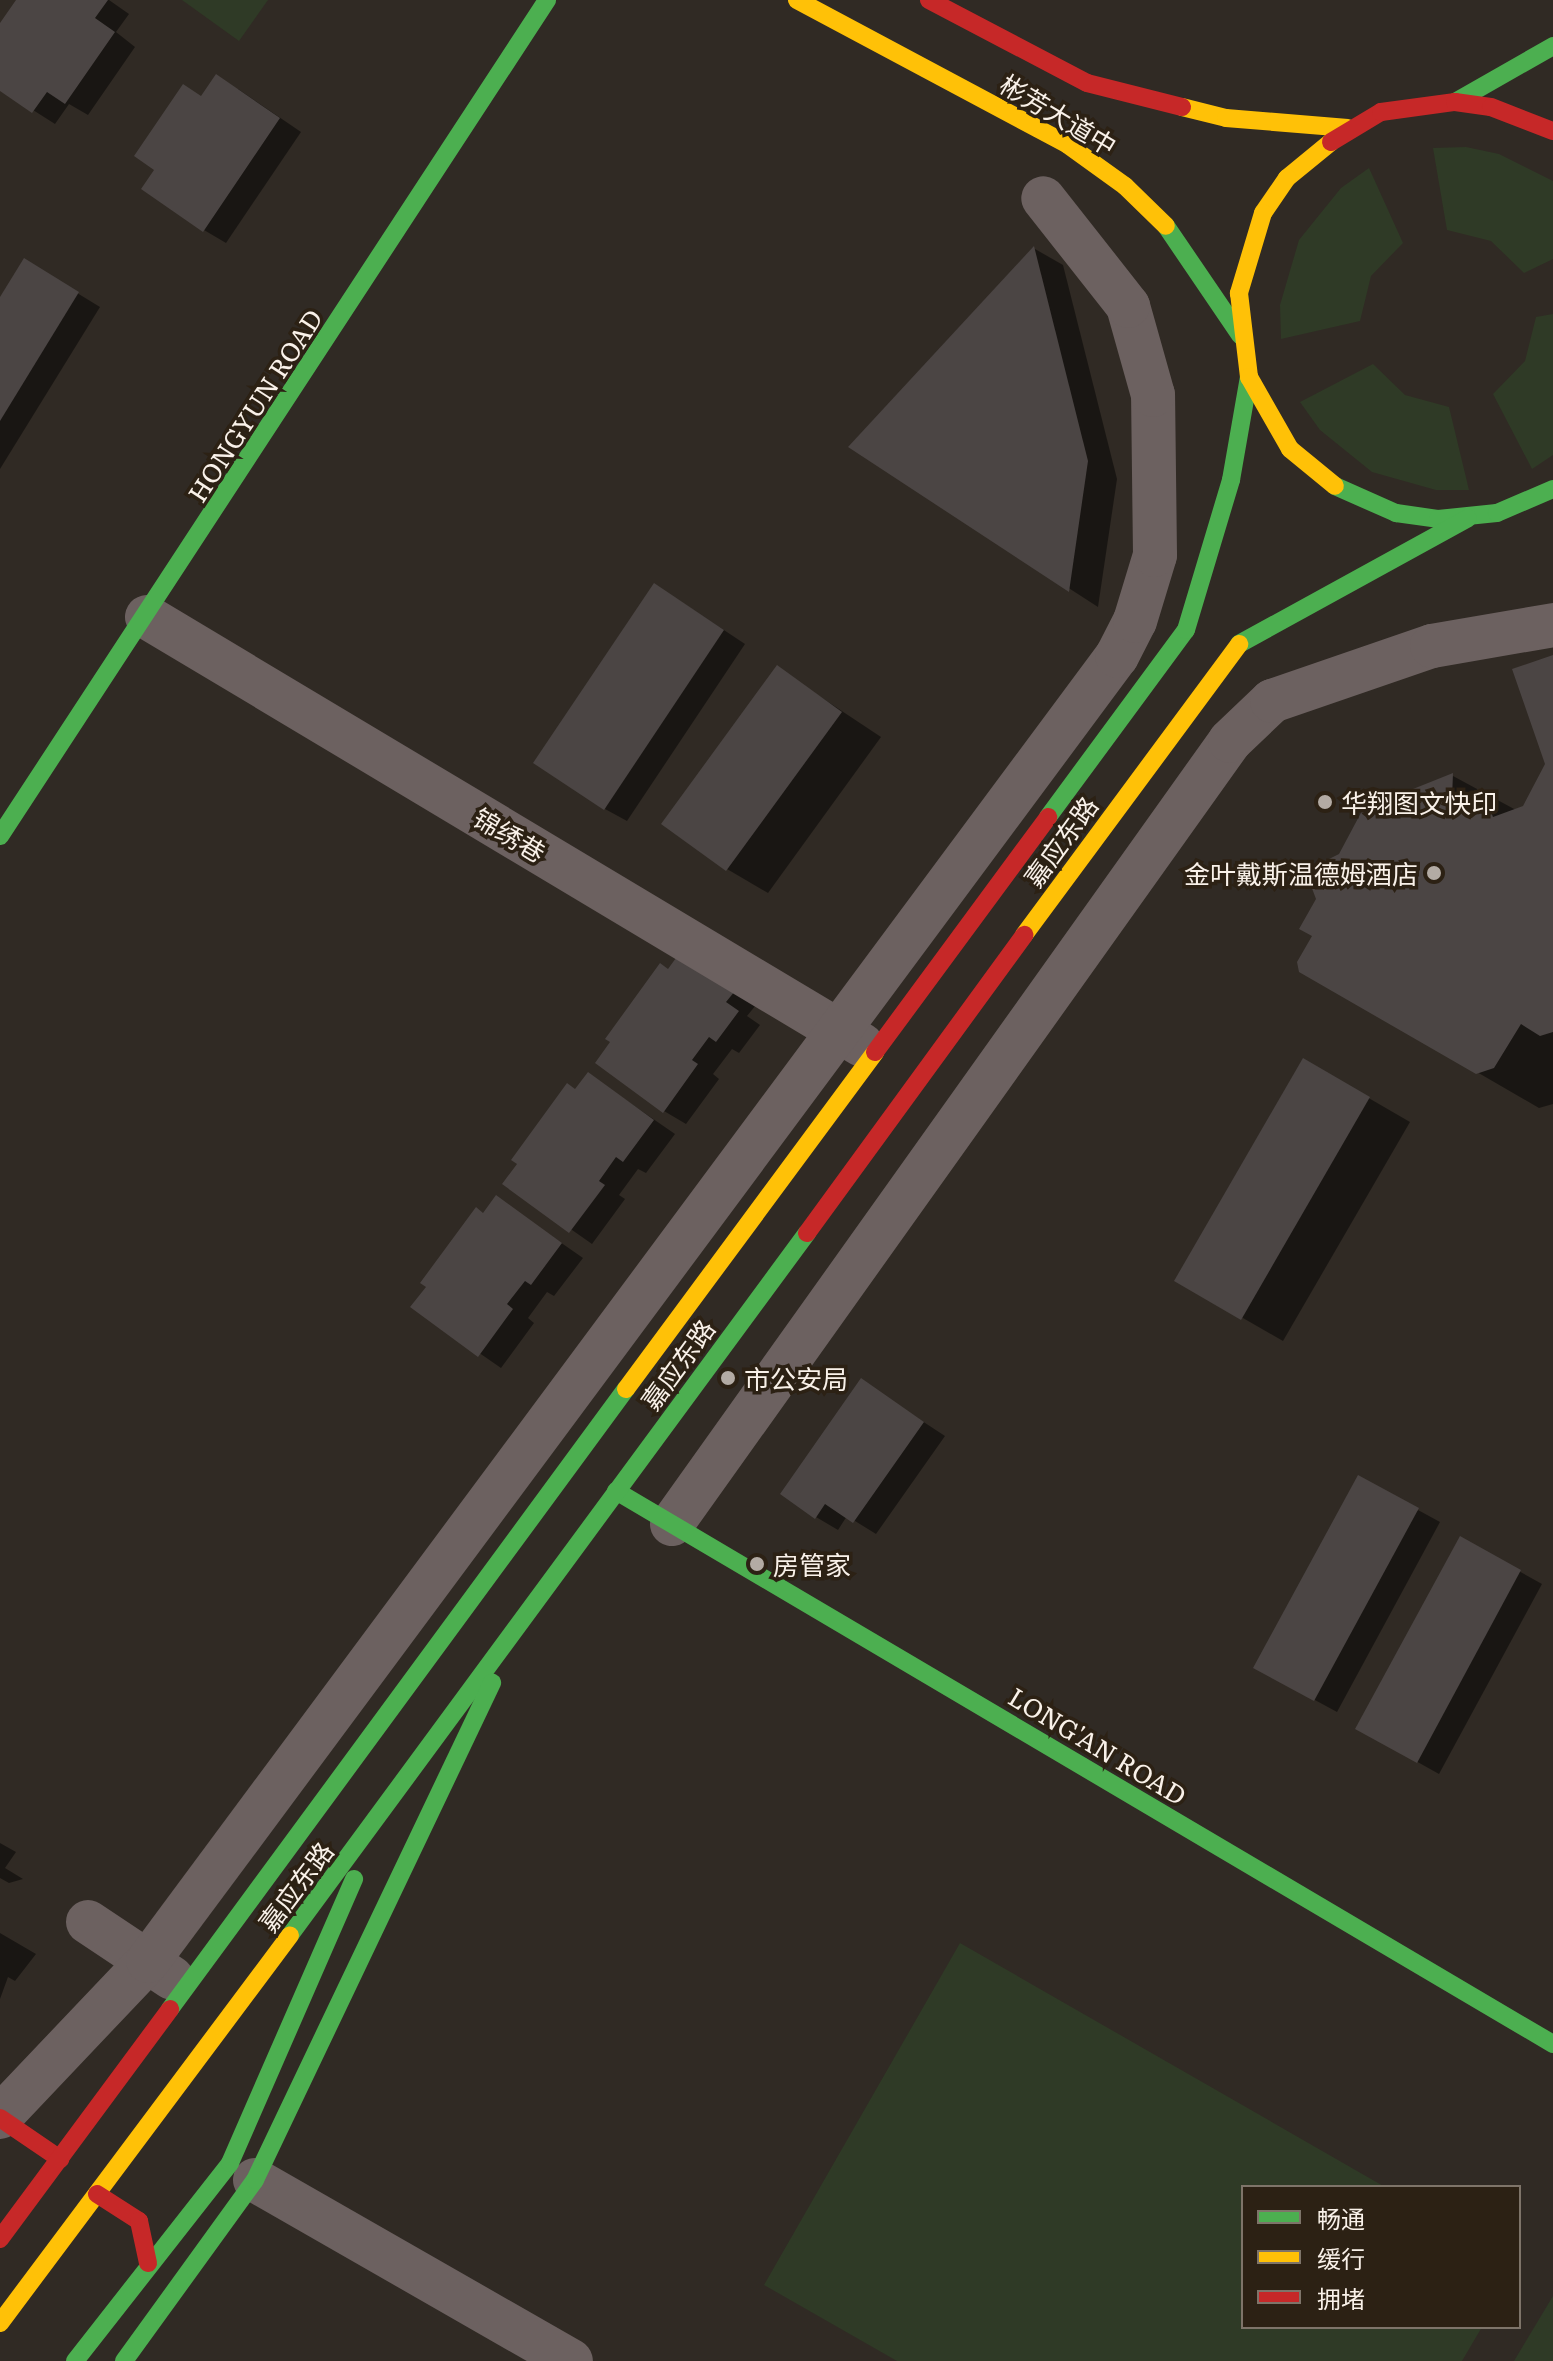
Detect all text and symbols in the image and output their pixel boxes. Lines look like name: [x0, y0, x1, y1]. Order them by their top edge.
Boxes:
street label: 彬芳大道中: [995, 67, 1123, 161]
street label: HONGYUN ROAD: [180, 303, 328, 507]
place label: 华翔图文快印: [1341, 786, 1497, 818]
street label: 嘉应东路: [1017, 790, 1103, 892]
marker: 华翔图文快印: [1316, 793, 1334, 811]
street label: 锦绣巷: [469, 801, 551, 867]
place label: 金叶戴斯温德姆酒店: [1184, 857, 1418, 889]
marker: 金叶戴斯温德姆酒店: [1425, 864, 1443, 882]
street label: 嘉应东路: [634, 1313, 720, 1415]
place label: 市公安局: [744, 1362, 848, 1394]
marker: 市公安局: [719, 1369, 737, 1387]
place label: 房管家: [773, 1548, 851, 1580]
marker: 房管家: [748, 1555, 766, 1573]
street label: LONG'AN ROAD: [1004, 1680, 1192, 1810]
street label: 嘉应东路: [251, 1835, 339, 1937]
legend: [1241, 2185, 1521, 2329]
text: 畅通: [1317, 2200, 1365, 2235]
text: 缓行: [1317, 2240, 1365, 2275]
text: 拥堵: [1317, 2280, 1365, 2315]

